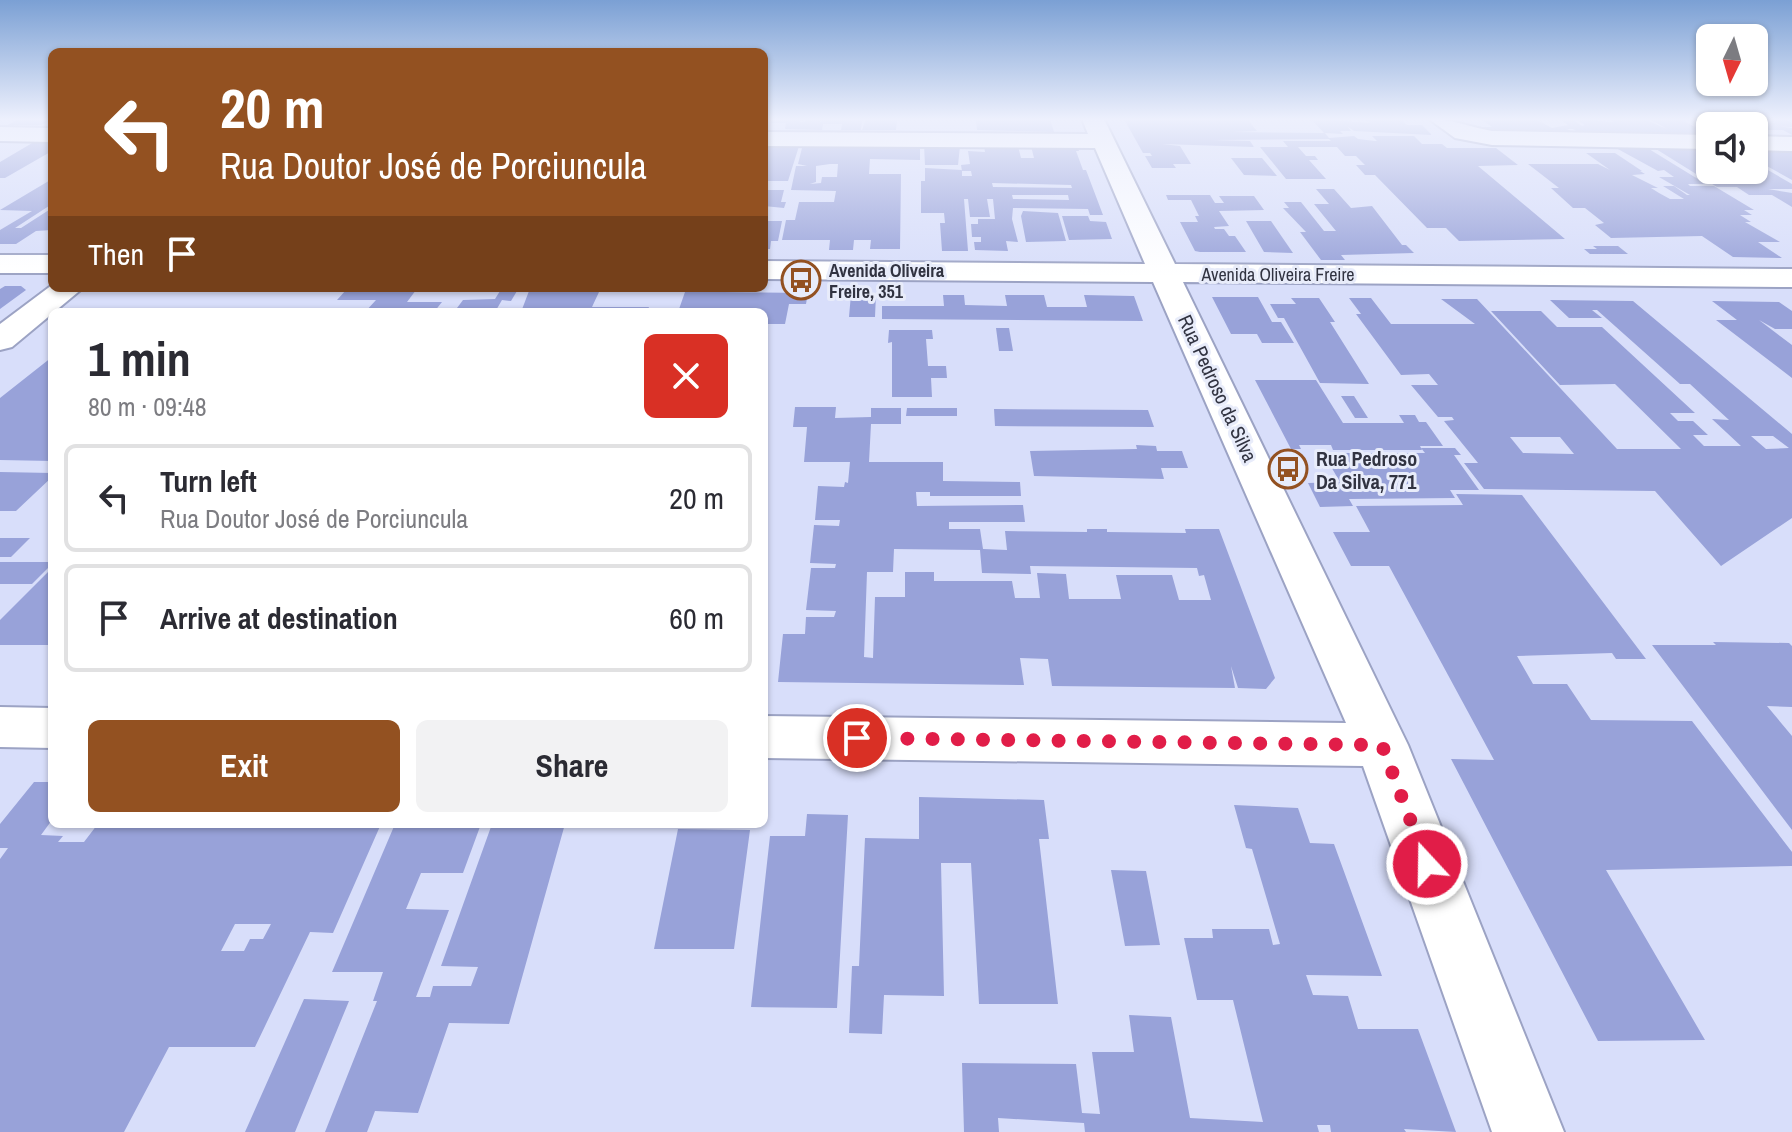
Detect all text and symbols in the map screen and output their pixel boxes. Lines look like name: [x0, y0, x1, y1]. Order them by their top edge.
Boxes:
north arrow: [1696, 24, 1768, 96]
map controls: [1696, 24, 1768, 184]
text: 20 m: [220, 70, 325, 145]
icon: left: [88, 80, 192, 184]
button: sound: [1696, 112, 1768, 184]
text: Rua Doutor José de Porciuncula: [220, 142, 647, 190]
icon: arrive: [160, 232, 204, 276]
text: Then: [88, 234, 144, 274]
place label: Avenida Oliveira Freire, 351: [829, 258, 945, 304]
bus stop icon: Avenida Oliveira Freire, 351: [780, 259, 822, 301]
street label: Avenida Oliveira Freire: [1200, 262, 1355, 287]
street label: Rua Pedroso da Silva: [1172, 310, 1264, 466]
text: 1 min: [88, 326, 191, 391]
button: close: [644, 334, 728, 418]
text: 80 m · 09:48: [88, 389, 207, 424]
place label: Rua Pedroso Da Silva, 771: [1316, 445, 1417, 495]
bus stop icon: Rua Pedroso Da Silva, 771: [1267, 448, 1309, 490]
text: Turn left: [160, 461, 257, 501]
icon: left: [92, 476, 136, 520]
text: 20 m: [669, 478, 724, 518]
text: Rua Doutor José de Porciuncula: [160, 501, 468, 536]
icon: arrive: [92, 596, 136, 640]
text: Arrive at destination: [160, 598, 398, 638]
text: 60 m: [669, 598, 724, 638]
pin: [823, 704, 891, 772]
icon: arrive: [835, 716, 879, 760]
button: Exit: [88, 720, 400, 812]
button: Share: [416, 720, 728, 812]
position arrow: [1385, 822, 1469, 906]

